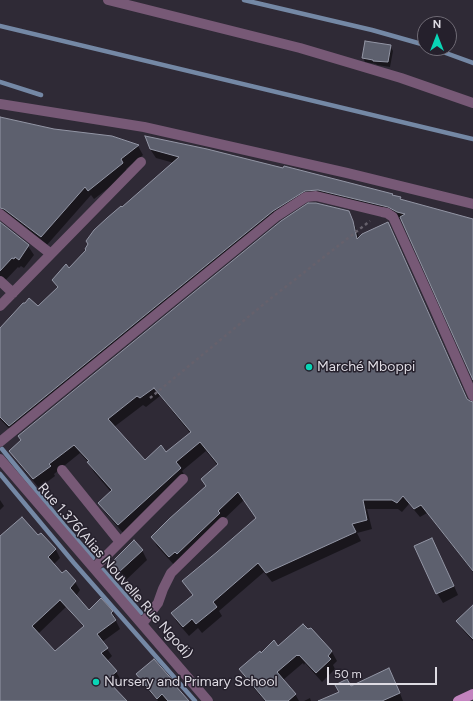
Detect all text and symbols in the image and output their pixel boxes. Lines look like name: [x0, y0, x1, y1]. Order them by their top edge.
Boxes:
north arrow: [417, 16, 457, 56]
text: N: [433, 18, 441, 31]
place label: Marché Mboppi: [317, 359, 415, 375]
marker: Marché Mboppi: [304, 362, 314, 372]
street label: Rue 1.376(Alias Nouvelle Rue Ngodi): [34, 480, 196, 662]
scale bar: [329, 659, 439, 685]
text: 50 m: [334, 667, 362, 681]
place label: Nursery and Primary School: [104, 674, 278, 690]
marker: Nursery and Primary School: [91, 677, 101, 687]

